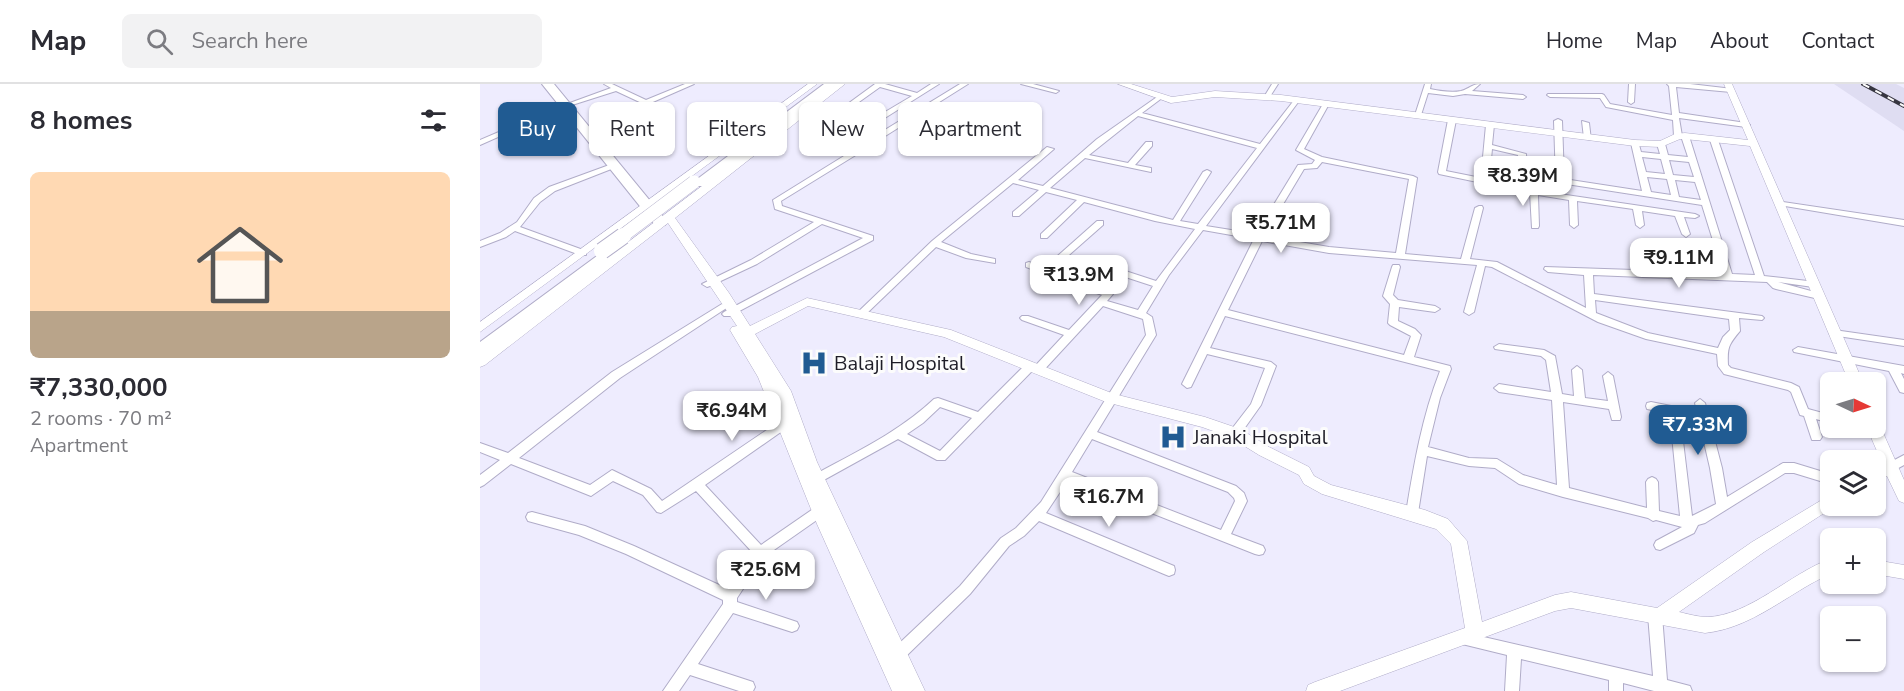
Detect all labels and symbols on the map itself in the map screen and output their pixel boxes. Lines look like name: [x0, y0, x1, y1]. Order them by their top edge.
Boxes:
pin: ₹8.39M: [1474, 156, 1572, 207]
pin: ₹5.71M: [1232, 203, 1330, 254]
pin: ₹9.11M: [1630, 238, 1728, 289]
pin: ₹13.9M: [1030, 255, 1128, 306]
hospital icon: Balaji Hospital: [799, 348, 829, 378]
place label: Balaji Hospital: [834, 350, 965, 377]
north arrow: [1820, 372, 1886, 438]
pin: ₹6.94M: [683, 391, 781, 442]
pin: ₹7.33M: [1649, 405, 1747, 456]
hospital icon: Janaki Hospital: [1158, 422, 1188, 452]
place label: Janaki Hospital: [1192, 424, 1328, 451]
pin: ₹16.7M: [1060, 477, 1158, 528]
pin: ₹25.6M: [717, 550, 815, 601]

